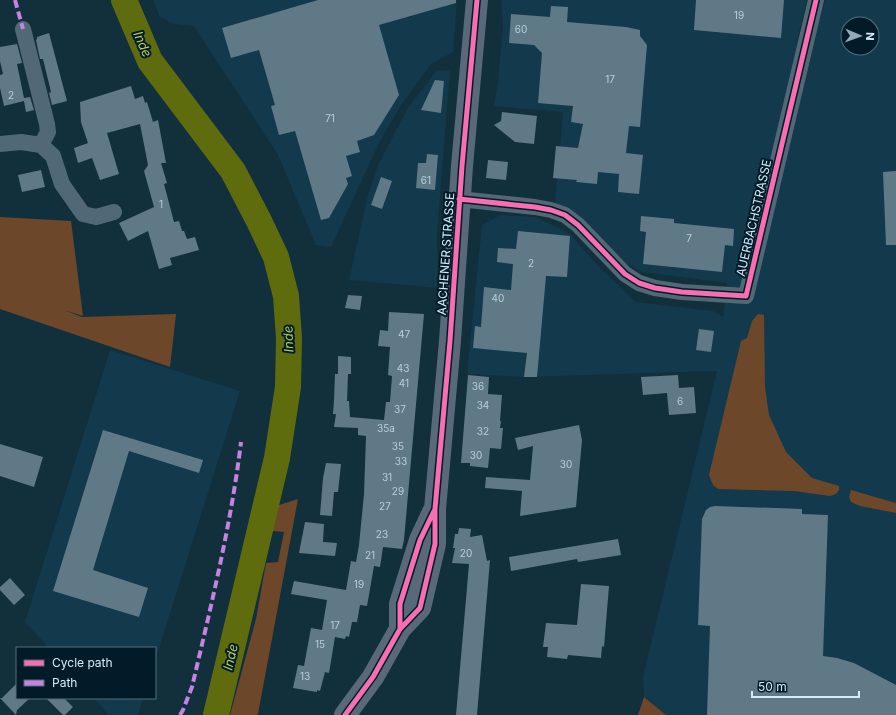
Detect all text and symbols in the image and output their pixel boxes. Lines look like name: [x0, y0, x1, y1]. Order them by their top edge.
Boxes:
house number: 19: [734, 9, 744, 21]
north arrow: [840, 16, 880, 56]
house number: 60: [515, 23, 527, 35]
water label: Inde: [130, 29, 156, 59]
text: N: [863, 32, 877, 41]
house number: 17: [605, 73, 615, 85]
house number: 2: [8, 89, 14, 101]
house number: 71: [325, 112, 335, 124]
street label: AUERBACHSTRASSE: [733, 158, 774, 278]
house number: 61: [421, 174, 431, 186]
street label: AACHENER STRASSE: [434, 192, 457, 316]
house number: 1: [159, 198, 163, 210]
house number: 7: [686, 232, 692, 244]
house number: 2: [528, 257, 534, 269]
house number: 40: [492, 292, 504, 304]
water label: Inde: [280, 325, 296, 353]
house number: 47: [398, 328, 410, 340]
house number: 43: [397, 362, 409, 374]
house number: 41: [399, 377, 409, 389]
house number: 36: [472, 380, 484, 392]
house number: 6: [677, 395, 683, 407]
house number: 34: [477, 399, 489, 411]
house number: 37: [394, 403, 406, 415]
house number: 35a: [377, 422, 395, 434]
house number: 32: [477, 425, 489, 437]
house number: 35: [392, 440, 404, 452]
house number: 30: [470, 449, 482, 461]
house number: 33: [395, 455, 407, 467]
house number: 30: [560, 458, 572, 470]
house number: 31: [382, 471, 392, 483]
house number: 29: [392, 485, 404, 497]
house number: 27: [379, 500, 391, 512]
house number: 23: [376, 528, 388, 540]
house number: 20: [460, 547, 472, 559]
house number: 21: [365, 549, 375, 561]
house number: 19: [354, 578, 364, 590]
house number: 17: [330, 619, 340, 631]
house number: 15: [315, 638, 325, 650]
water label: Inde: [219, 642, 241, 672]
legend: [16, 647, 156, 699]
text: Cycle path: [52, 655, 113, 670]
house number: 13: [300, 670, 310, 682]
scale bar: [752, 673, 859, 699]
text: Path: [52, 675, 77, 690]
text: 50 m: [758, 679, 787, 694]

